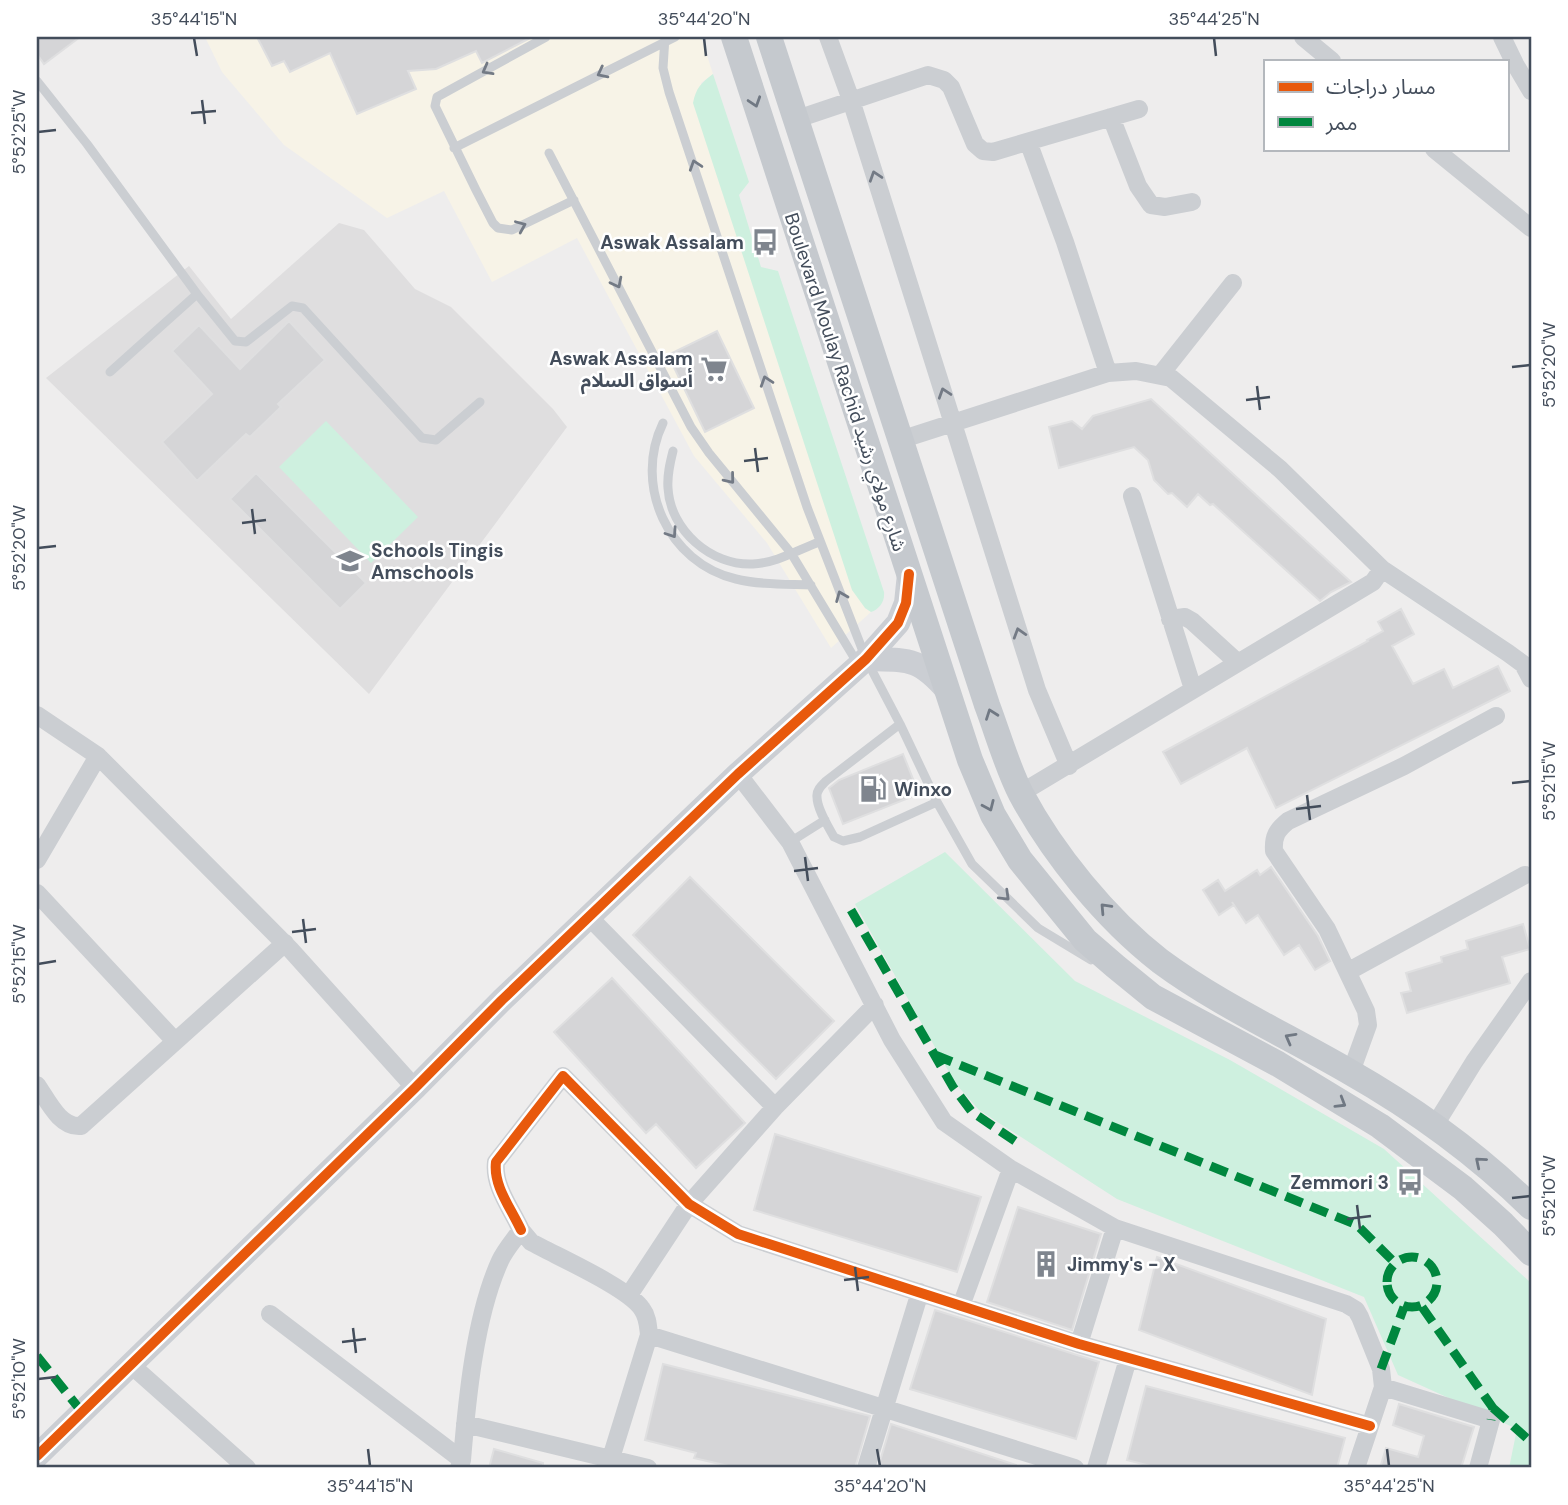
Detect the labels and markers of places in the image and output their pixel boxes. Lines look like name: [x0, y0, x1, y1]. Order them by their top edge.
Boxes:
bus stop icon: Aswak Assalam: [750, 227, 780, 257]
place label: Aswak Assalam: [600, 230, 744, 255]
place label: Aswak Assalam أسواق السلام: [549, 346, 693, 395]
supermarket icon: Aswak Assalam أسواق السلام: [699, 354, 729, 384]
place label: Schools Tingis Amschools: [371, 538, 504, 585]
school or university icon: Schools Tingis Amschools: [335, 546, 365, 576]
fuel station icon: Winxo: [858, 774, 888, 804]
place label: Winxo: [894, 777, 952, 802]
bus stop icon: Zemmori 3: [1395, 1167, 1425, 1197]
place label: Zemmori 3: [1290, 1170, 1389, 1195]
building icon: Jimmy's - X: [1031, 1249, 1061, 1279]
place label: Jimmy's - X: [1067, 1252, 1176, 1277]

